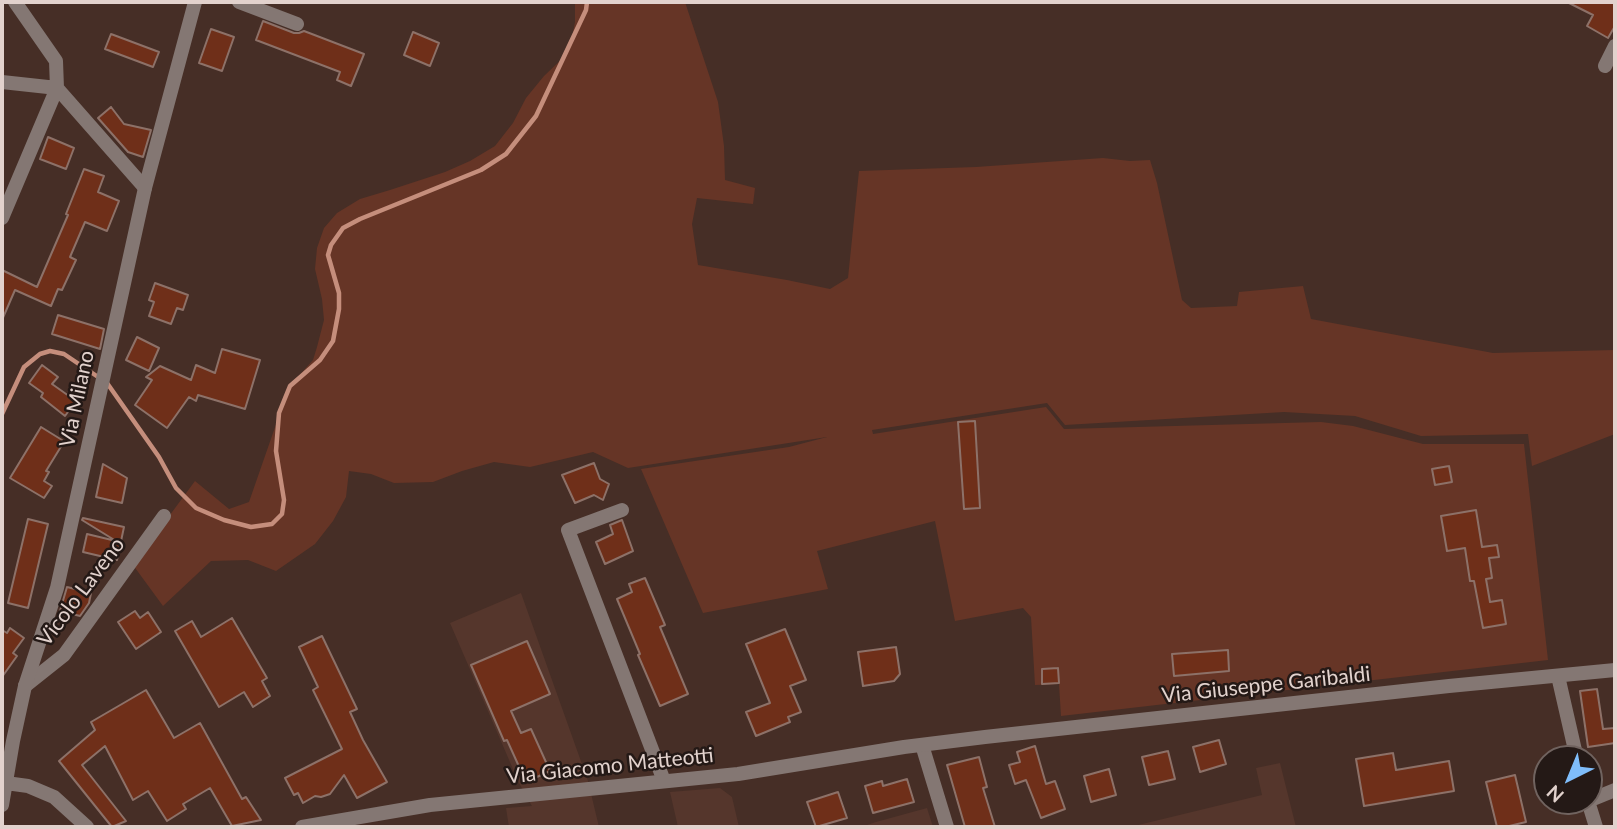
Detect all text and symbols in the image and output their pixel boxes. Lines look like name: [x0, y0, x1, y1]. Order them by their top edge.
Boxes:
street label: Via Milano: [54, 348, 100, 450]
street label: Vicolo Laveno: [32, 533, 130, 651]
street label: Via Giuseppe Garibaldi: [1160, 662, 1372, 708]
street label: Via Giacomo Matteotti: [505, 743, 715, 789]
north arrow: [1533, 745, 1603, 815]
text: N: [1542, 781, 1568, 808]

